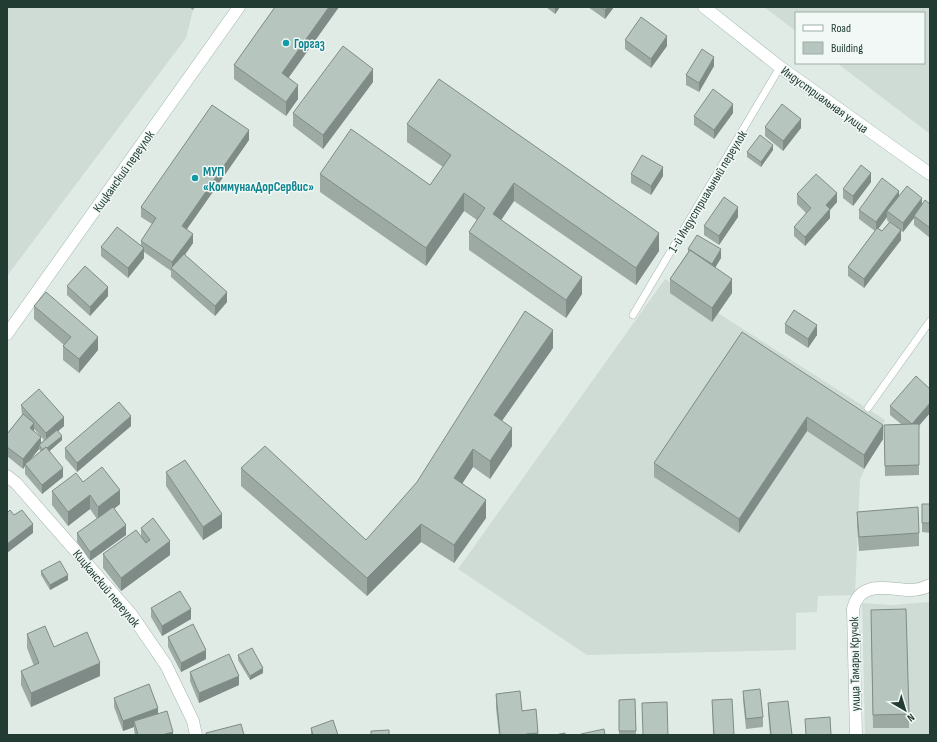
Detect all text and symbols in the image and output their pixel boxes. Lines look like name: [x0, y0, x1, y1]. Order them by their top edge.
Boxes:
legend: [795, 12, 925, 64]
text: Road: [831, 21, 851, 36]
place label: Горгаз: [294, 36, 325, 52]
marker: Горгаз: [281, 38, 291, 48]
text: Building: [831, 41, 863, 56]
street label: Индустриальная улица: [778, 63, 871, 137]
street label: Кицканский переулок: [90, 127, 158, 216]
street label: 1-й Индустриальный переулок: [665, 127, 751, 255]
place label: МУП «КоммуналДорСервис»: [203, 164, 314, 195]
marker: МУП «КоммуналДорСервис»: [190, 173, 200, 183]
street label: Кицканский переулок: [69, 547, 143, 631]
street label: улица Тамары Кручок: [846, 616, 864, 711]
north arrow: [885, 690, 925, 730]
text: N: [904, 711, 917, 724]

